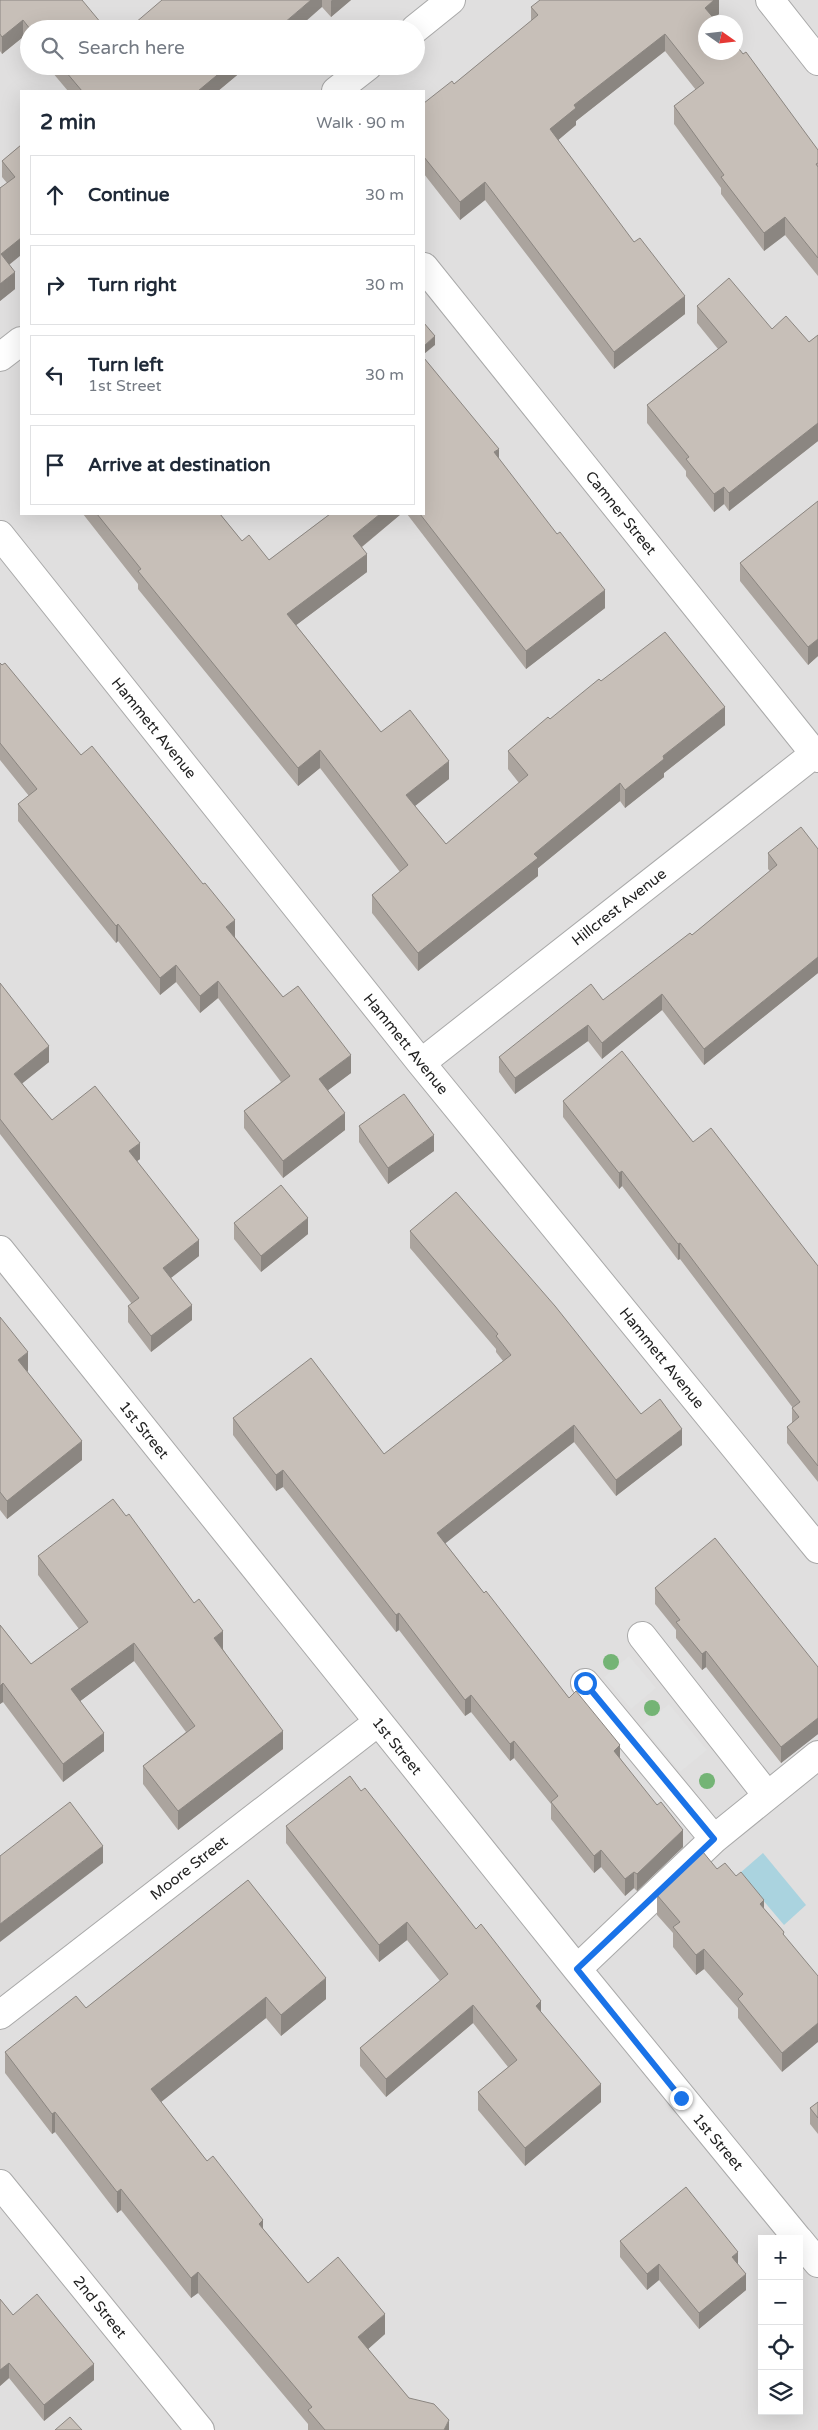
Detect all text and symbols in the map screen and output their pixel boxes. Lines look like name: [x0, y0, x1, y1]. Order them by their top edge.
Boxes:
north arrow: [698, 15, 743, 60]
search box: [20, 20, 425, 75]
icon: search: [38, 34, 66, 62]
text: Search here: [78, 37, 185, 59]
text: 2 min: [40, 110, 96, 135]
text: Walk · 90 m: [316, 113, 405, 133]
icon: ahead: [41, 181, 69, 209]
text: Continue: [88, 184, 170, 206]
text: 30 m: [365, 185, 404, 205]
icon: right: [41, 271, 69, 299]
text: Turn right: [88, 274, 176, 296]
text: 30 m: [365, 275, 404, 295]
text: Turn left: [88, 354, 164, 376]
icon: left: [41, 361, 69, 389]
text: 30 m: [365, 365, 404, 385]
text: 1st Street: [88, 376, 162, 396]
icon: arrive: [41, 451, 69, 479]
text: Arrive at destination: [88, 454, 271, 476]
street label: Camner Street: [582, 467, 660, 559]
street label: Hammett Avenue: [108, 674, 200, 782]
street label: Hillcrest Avenue: [568, 865, 670, 949]
street label: Hammett Avenue: [360, 990, 452, 1098]
street label: Hammett Avenue: [616, 1304, 708, 1412]
street label: 1st Street: [115, 1398, 173, 1463]
route start: [574, 1672, 597, 1695]
street label: 1st Street: [368, 1714, 426, 1779]
street label: Moore Street: [147, 1832, 232, 1904]
route end: [670, 2087, 693, 2110]
street label: 1st Street: [689, 2110, 747, 2174]
map controls: [758, 2235, 803, 2415]
button: +: [758, 2235, 803, 2280]
street label: 2nd Street: [69, 2272, 131, 2342]
button: −: [758, 2280, 803, 2325]
button: locate: [758, 2325, 803, 2370]
button: layers: [758, 2370, 803, 2415]

